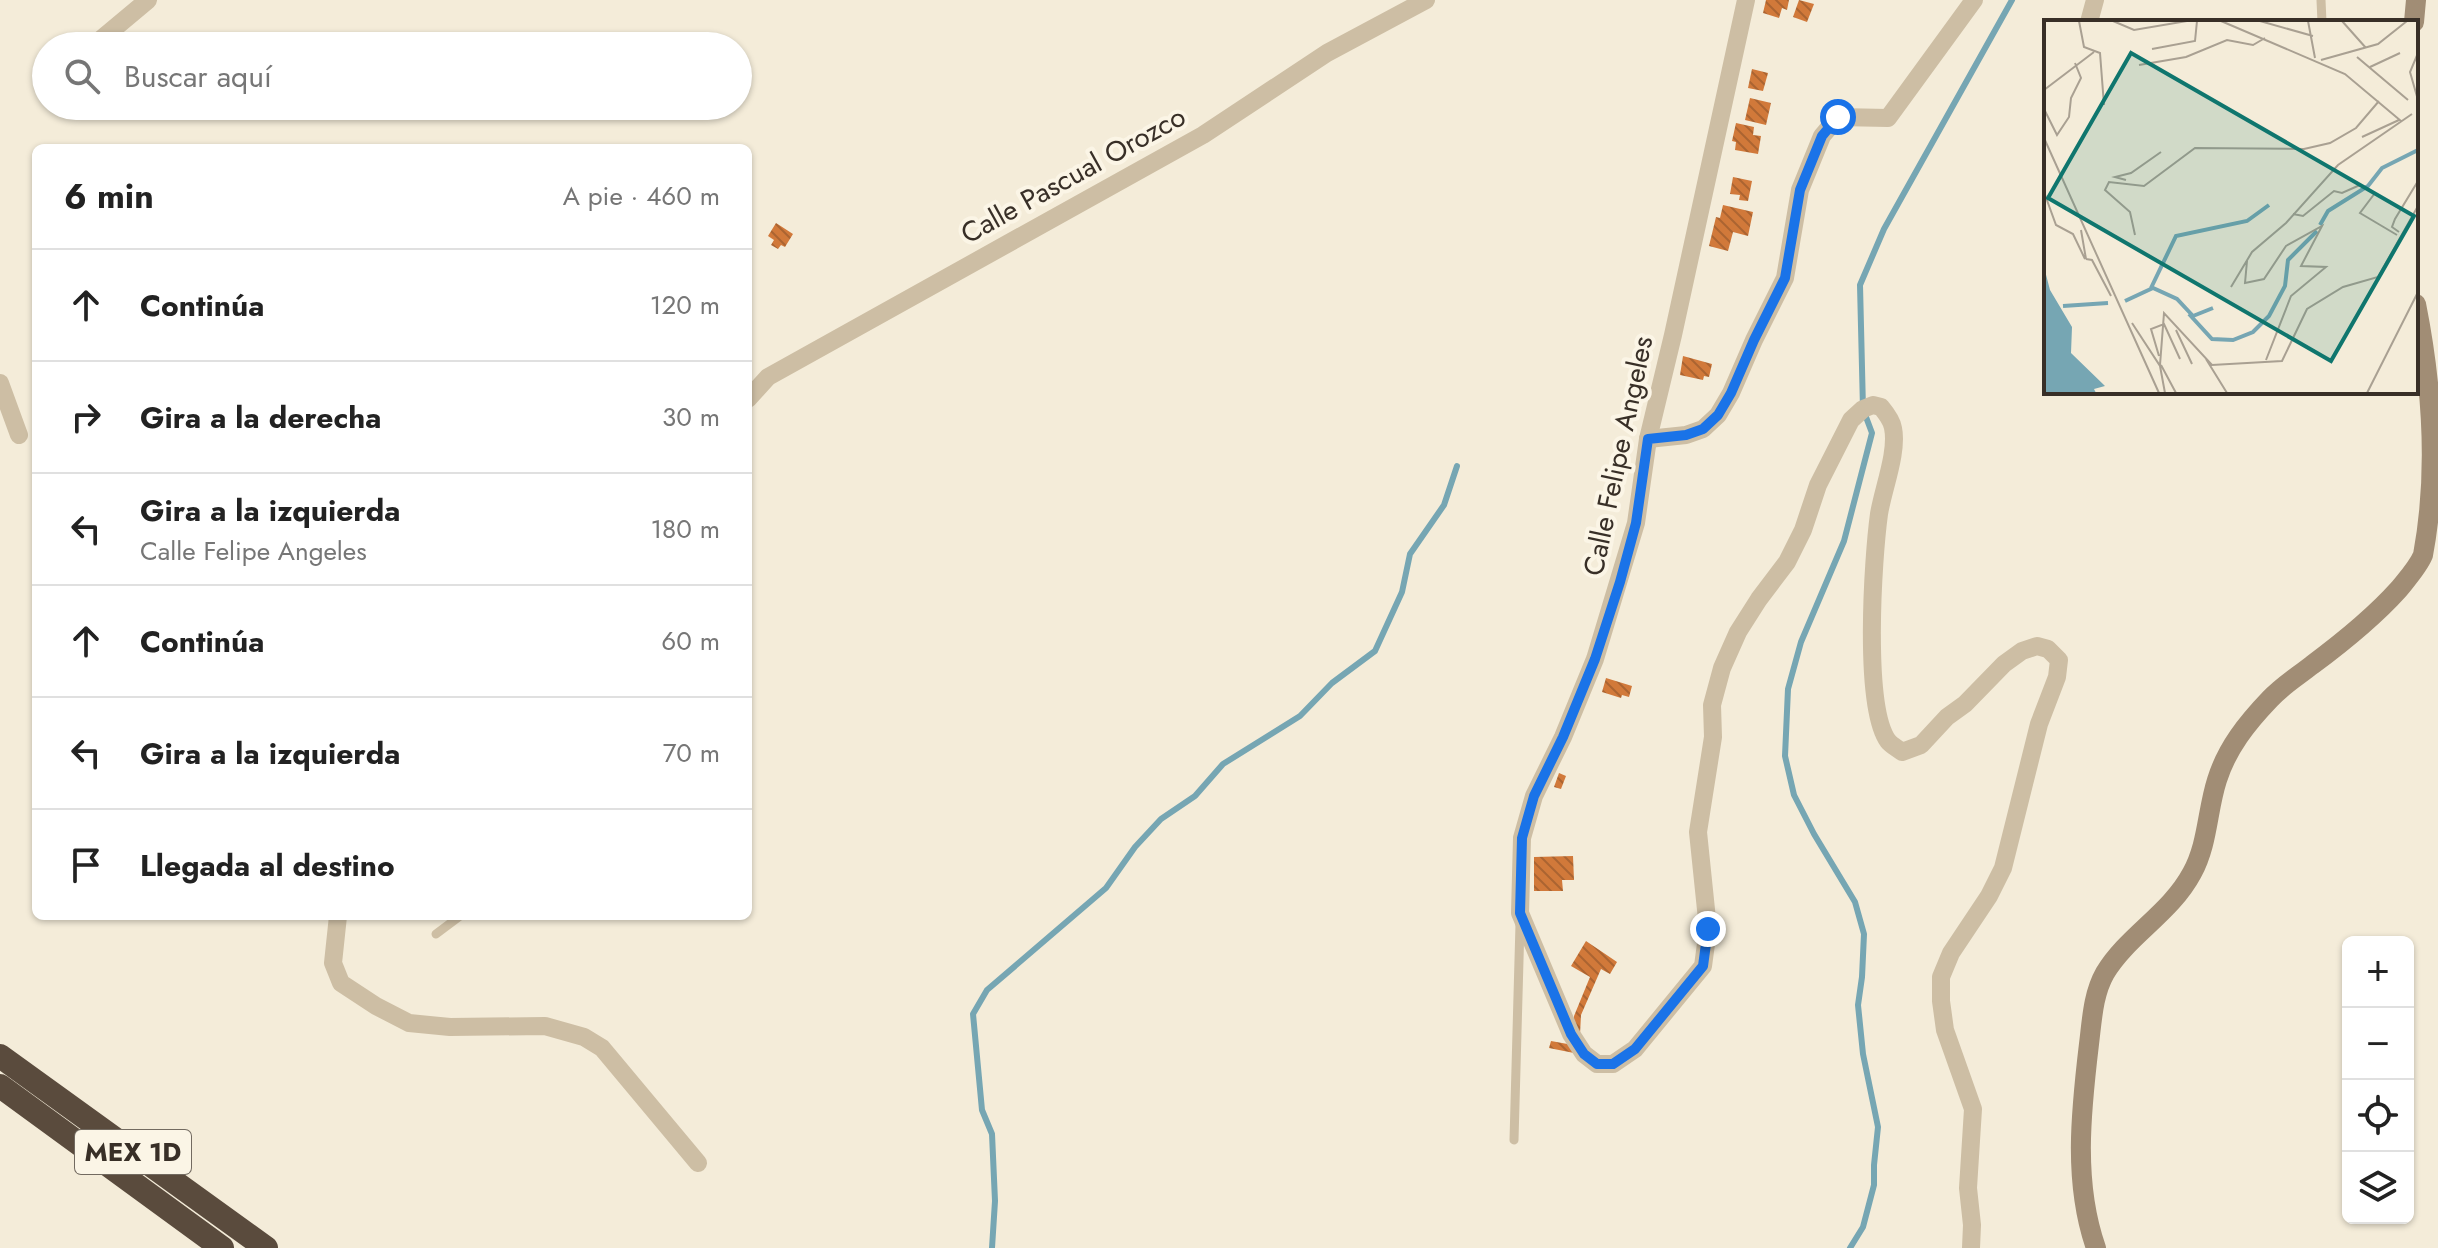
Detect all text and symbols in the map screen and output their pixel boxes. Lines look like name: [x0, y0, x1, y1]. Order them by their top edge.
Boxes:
inset map: [2044, 20, 2418, 394]
search box: [32, 32, 752, 120]
icon: search: [60, 54, 104, 98]
text: Buscar aquí: [124, 55, 272, 98]
street label: Calle Pascual Orozco: [953, 96, 1193, 254]
route start: [1820, 99, 1856, 135]
text: 6 min: [64, 172, 154, 221]
text: A pie · 460 m: [563, 177, 720, 215]
icon: ahead: [64, 283, 108, 327]
text: Continúa: [140, 284, 264, 327]
text: 120 m: [650, 286, 720, 324]
street label: Calle Felipe Angeles: [1573, 332, 1663, 580]
icon: right: [64, 395, 108, 439]
text: Gira a la derecha: [140, 396, 381, 439]
text: 30 m: [662, 398, 720, 436]
text: Gira a la izquierda: [140, 489, 400, 532]
icon: left: [64, 507, 108, 551]
text: 180 m: [650, 510, 720, 548]
text: Calle Felipe Angeles: [140, 532, 367, 570]
icon: ahead: [64, 619, 108, 663]
text: Continúa: [140, 620, 264, 663]
text: 60 m: [661, 622, 720, 660]
icon: left: [64, 731, 108, 775]
text: Gira a la izquierda: [140, 732, 400, 775]
text: 70 m: [663, 734, 720, 772]
icon: arrive: [64, 843, 108, 887]
text: Llegada al destino: [140, 844, 395, 887]
route end: [1690, 911, 1726, 947]
map controls: [2342, 936, 2414, 1224]
button: +: [2342, 936, 2414, 1008]
button: −: [2342, 1008, 2414, 1080]
button: locate: [2342, 1080, 2414, 1152]
road number: MEX 1D: [75, 1130, 191, 1174]
button: layers: [2342, 1152, 2414, 1224]

